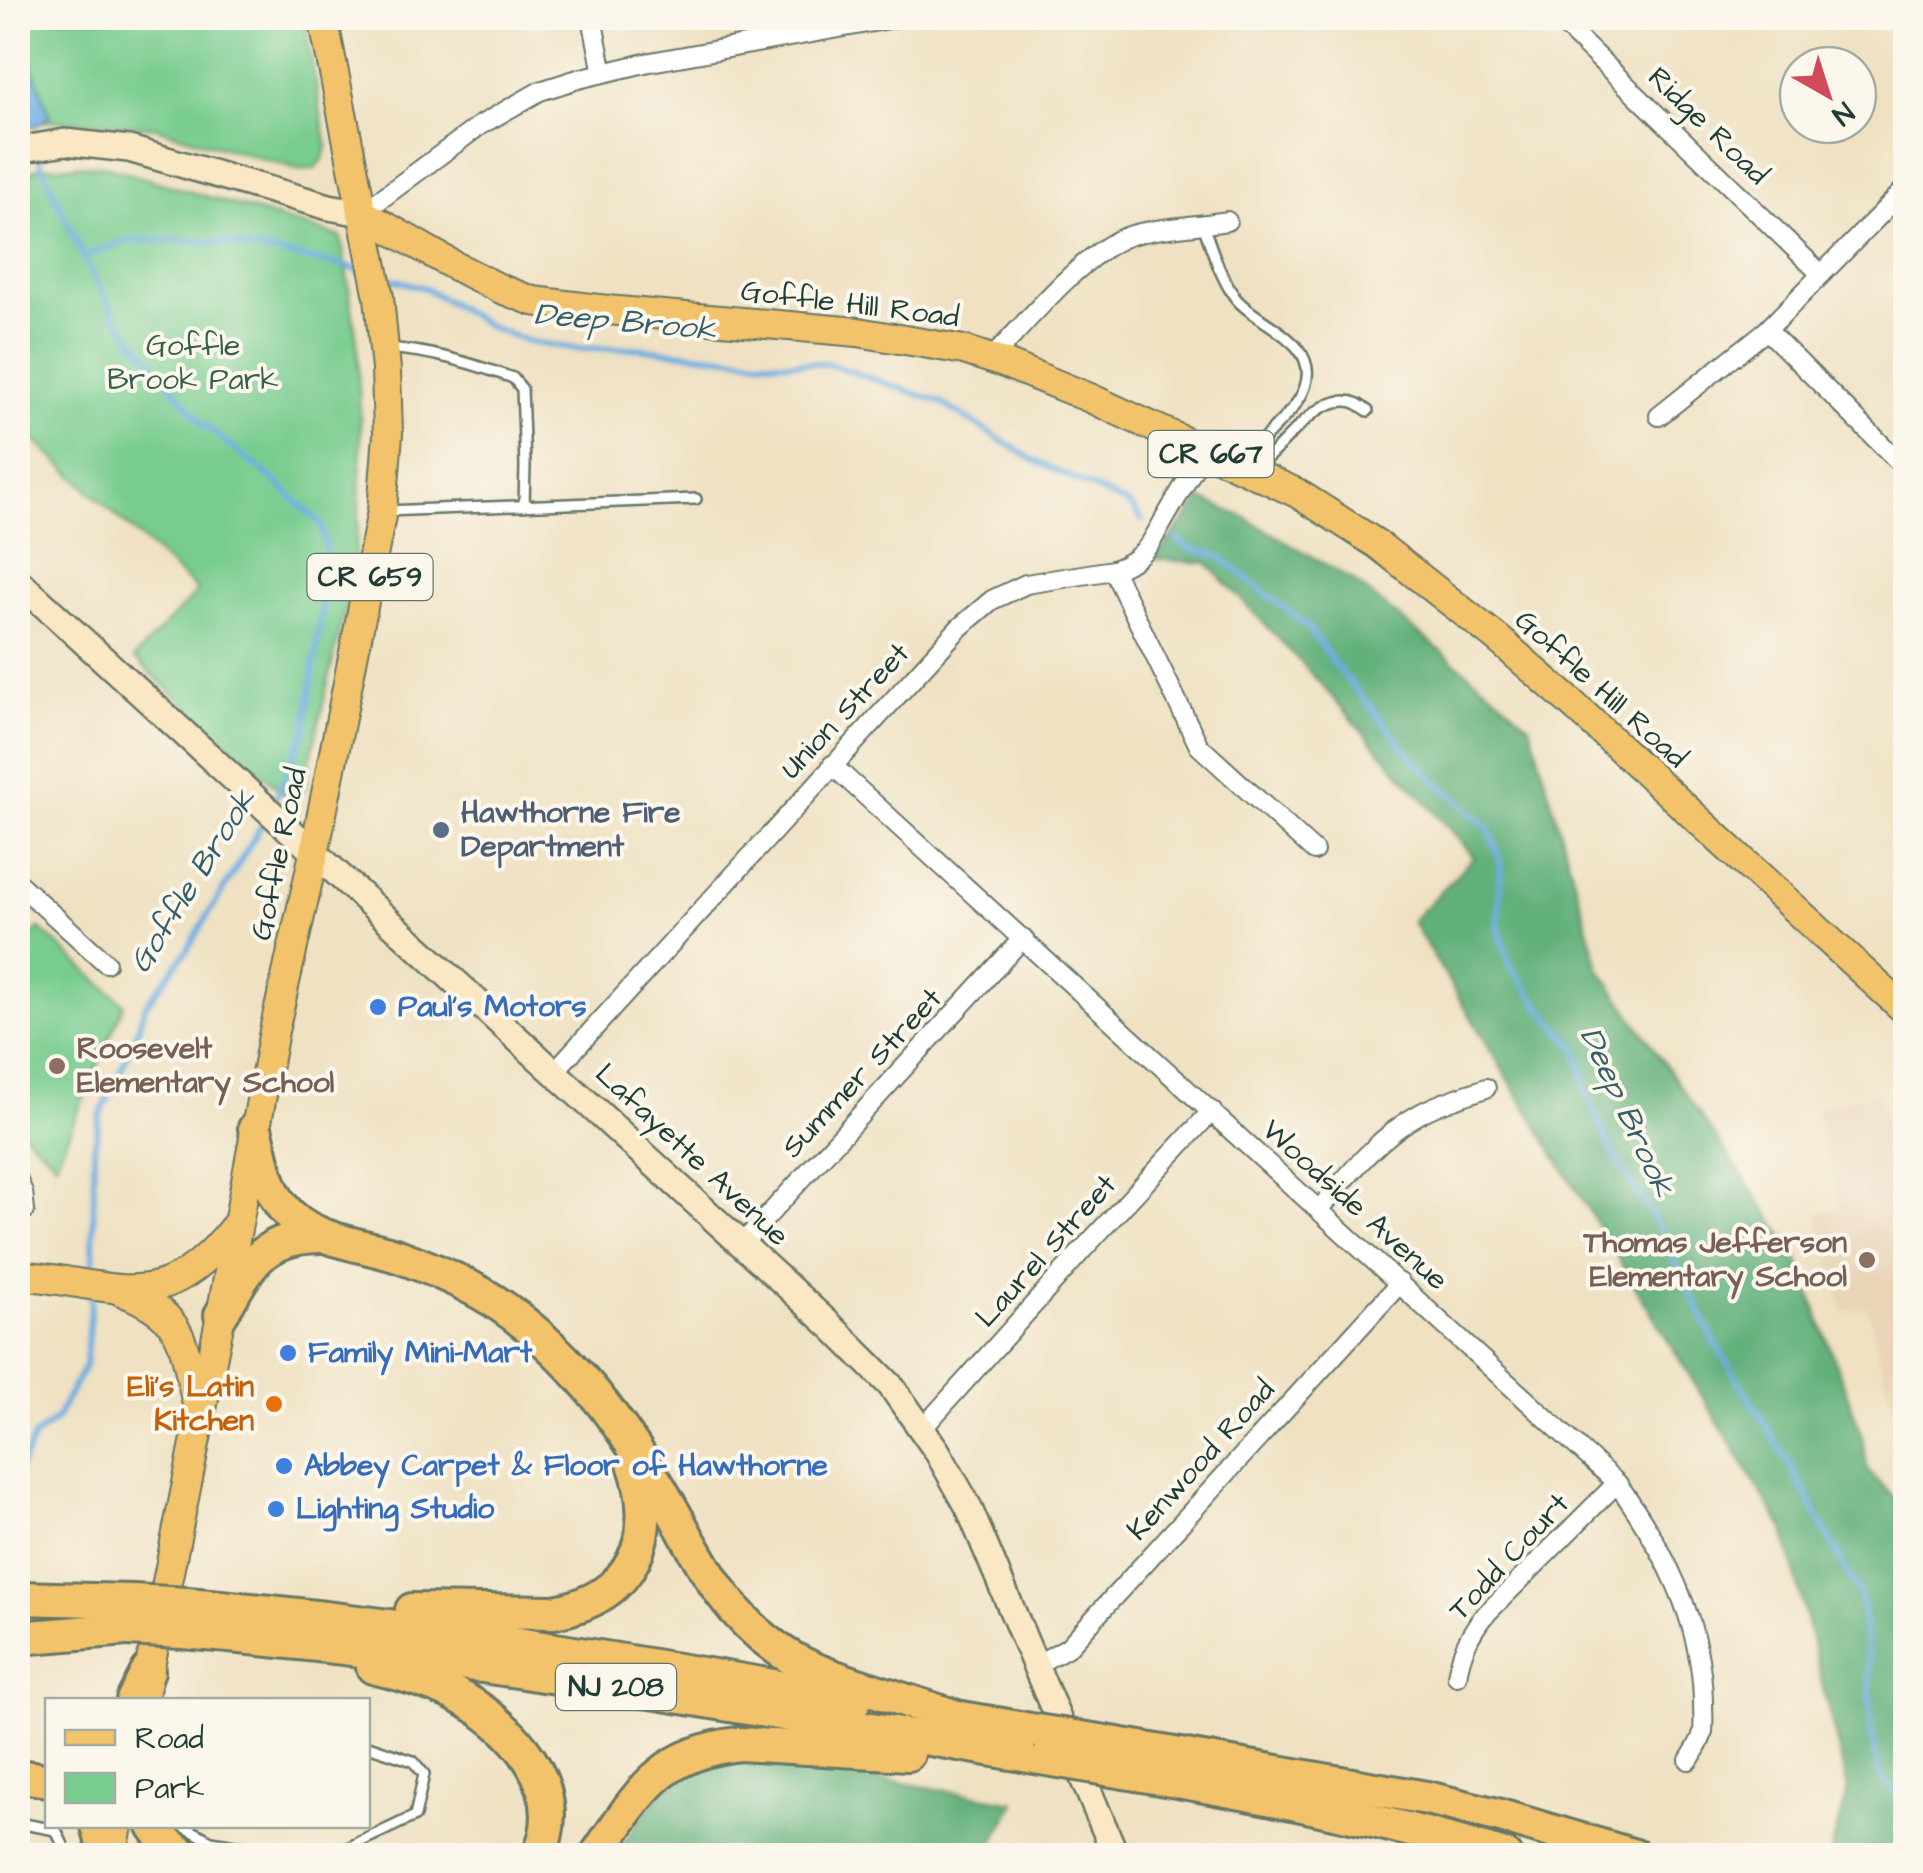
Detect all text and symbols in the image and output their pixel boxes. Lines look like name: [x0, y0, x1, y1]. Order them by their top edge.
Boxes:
north arrow: [1778, 45, 1878, 145]
street label: Ridge Road: [1637, 57, 1778, 195]
text: N: [1823, 93, 1862, 134]
street label: Goffle Hill Road: [739, 270, 961, 338]
water label: Deep Brook: [532, 292, 719, 352]
park label: Goffle Brook Park: [107, 325, 279, 401]
road number: CR 667: [1148, 431, 1274, 477]
road number: CR 659: [308, 554, 432, 600]
street label: Goffle Hill Road: [1505, 600, 1697, 778]
street label: Union Street: [771, 633, 919, 789]
street label: Goffle Road: [240, 764, 318, 944]
water label: Goffle Brook: [118, 779, 268, 982]
place label: Hawthorne Fire Department: [461, 792, 680, 869]
marker: Hawthorne Fire Department: [430, 819, 452, 841]
street label: Summer Street: [772, 979, 952, 1167]
place label: Paul’s Motors: [398, 986, 587, 1028]
marker: Paul’s Motors: [367, 996, 389, 1018]
water label: Deep Brook: [1568, 1020, 1686, 1205]
place label: Roosevelt Elementary School: [77, 1028, 335, 1106]
street label: Lafayette Avenue: [585, 1054, 798, 1257]
marker: Roosevelt Elementary School: [46, 1055, 68, 1077]
street label: Woodside Avenue: [1252, 1110, 1458, 1300]
street label: Laurel Street: [966, 1165, 1126, 1337]
place label: Thomas Jefferson Elementary School: [1582, 1222, 1847, 1300]
marker: Thomas Jefferson Elementary School: [1856, 1249, 1878, 1271]
place label: Family Mini-Mart: [308, 1332, 533, 1376]
marker: Family Mini-Mart: [277, 1342, 299, 1364]
place label: Eli's Latin Kitchen: [127, 1366, 254, 1442]
street label: Kenwood Road: [1117, 1370, 1285, 1550]
marker: Eli's Latin Kitchen: [263, 1393, 285, 1415]
place label: Abbey Carpet & Floor of Hawthorne: [304, 1445, 828, 1489]
marker: Abbey Carpet & Floor of Hawthorne: [273, 1455, 295, 1477]
street label: Todd Court: [1439, 1484, 1579, 1630]
place label: Lighting Studio: [296, 1488, 494, 1532]
marker: Lighting Studio: [265, 1498, 287, 1520]
road number: NJ 208: [556, 1664, 676, 1710]
legend: [45, 1698, 370, 1828]
text: Road: [135, 1718, 204, 1760]
text: Park: [135, 1768, 204, 1810]

